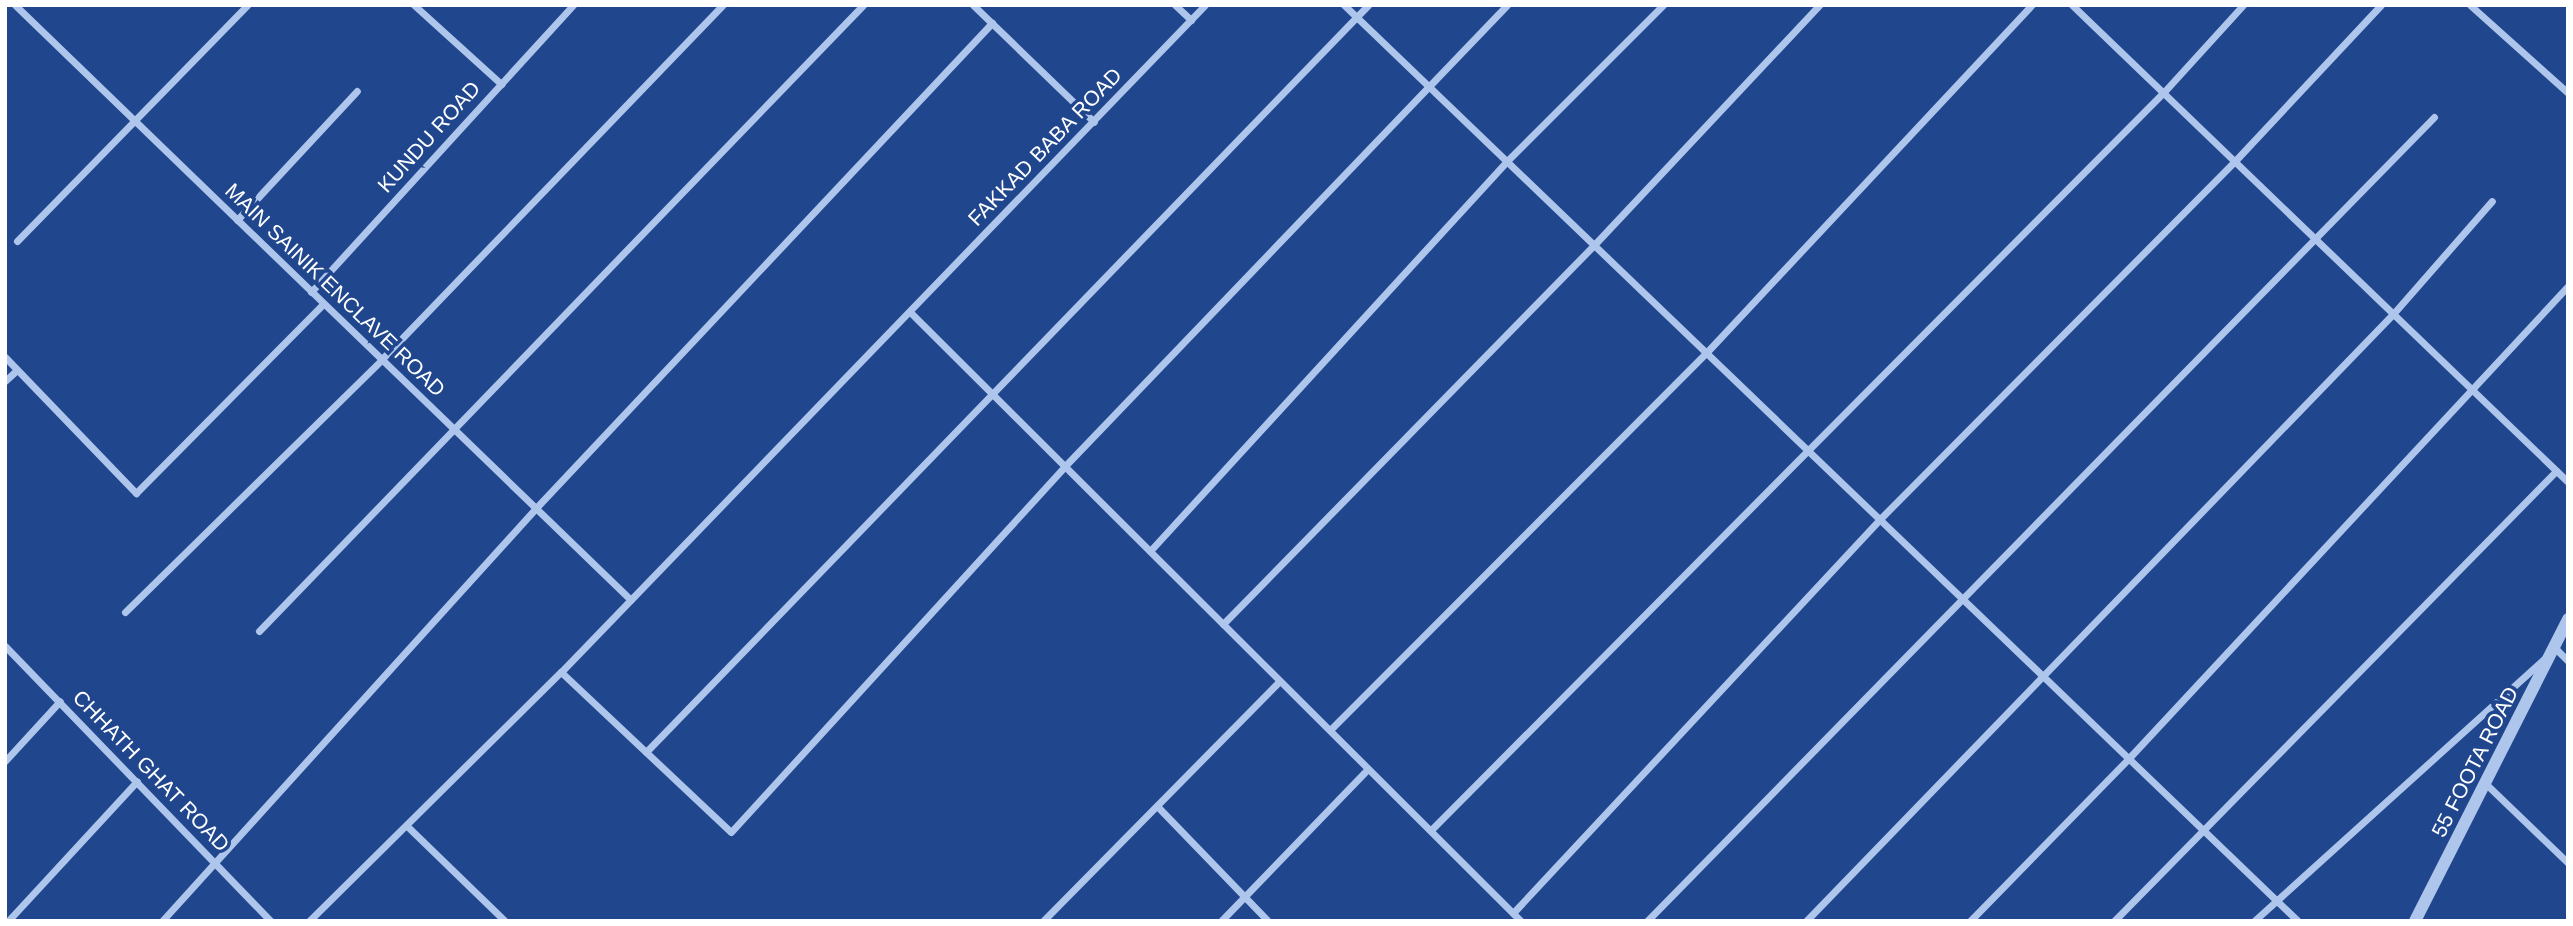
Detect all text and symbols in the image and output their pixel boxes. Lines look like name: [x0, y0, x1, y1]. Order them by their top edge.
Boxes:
street label: FAKKAD BABA ROAD: [963, 62, 1127, 232]
street label: KUNDU ROAD: [372, 76, 486, 198]
street label: MAIN SAINIK ENCLAVE ROAD: [220, 178, 450, 402]
street label: 55 FOOTA ROAD: [2426, 682, 2524, 842]
street label: CHHATH GHAT ROAD: [67, 685, 235, 857]

